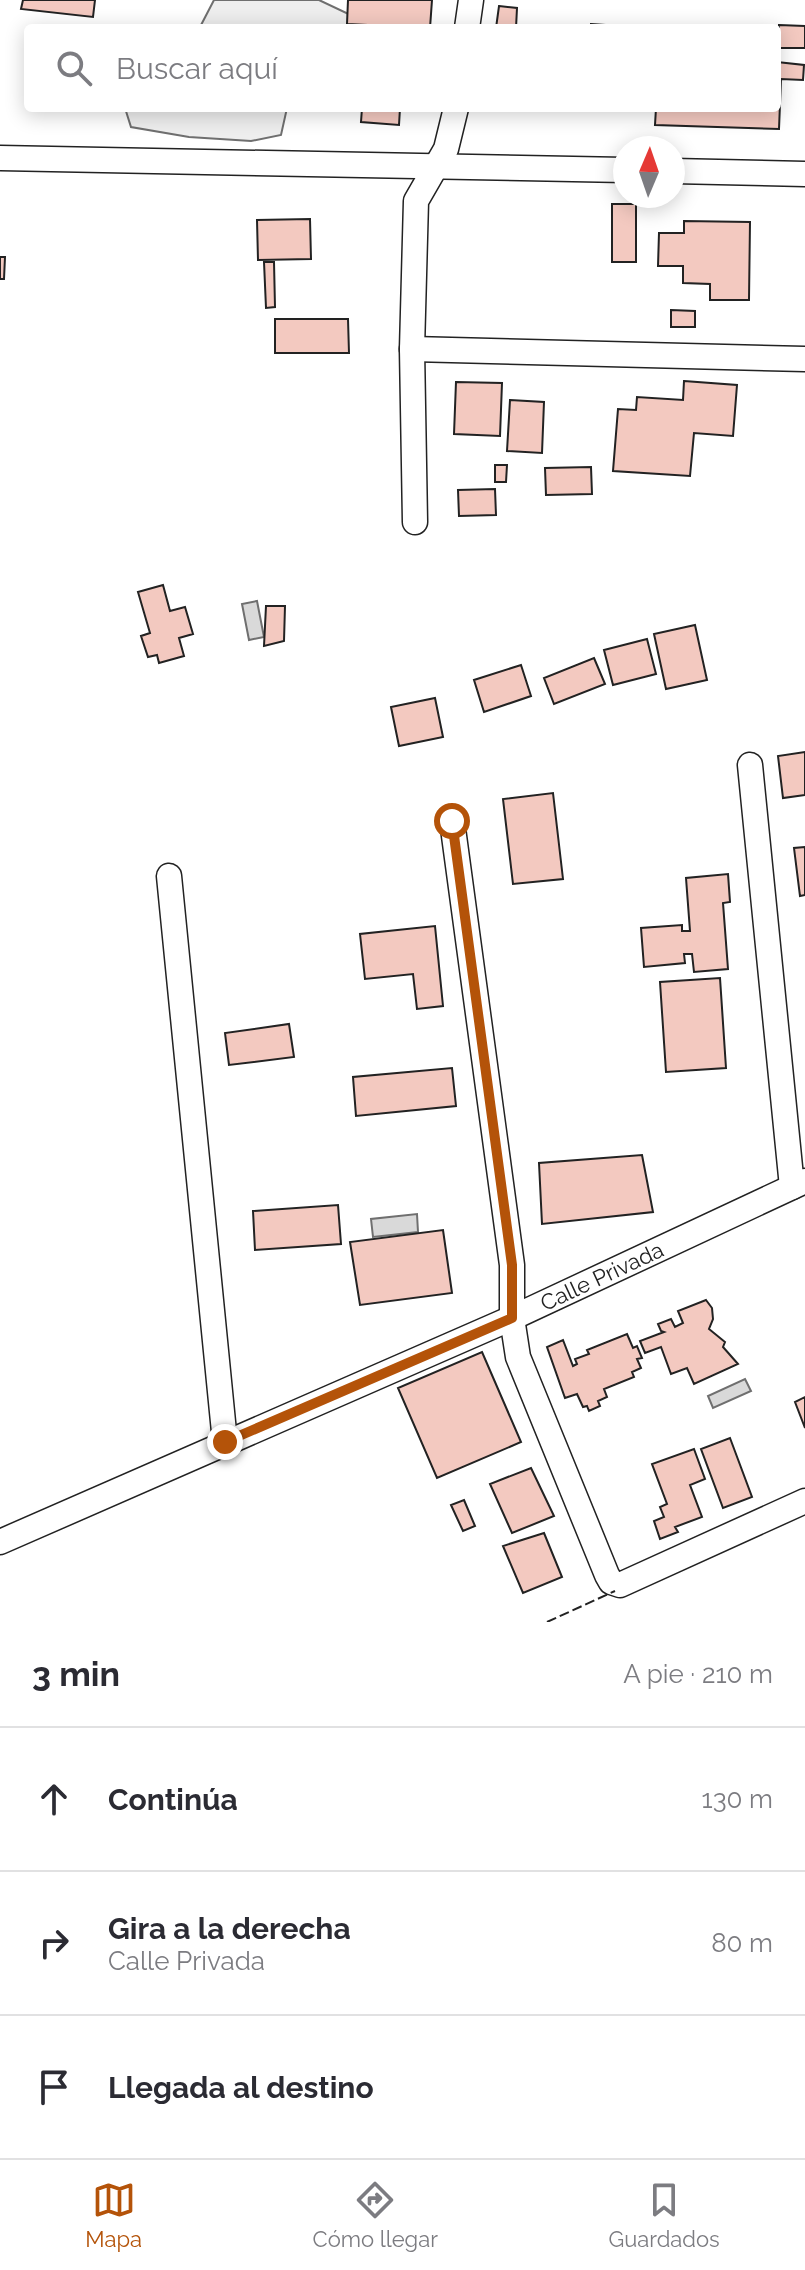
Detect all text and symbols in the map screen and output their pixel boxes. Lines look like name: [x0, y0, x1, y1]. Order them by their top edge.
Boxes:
search box: [24, 24, 781, 112]
icon: search: [52, 46, 96, 90]
text: Buscar aquí: [116, 51, 278, 86]
north arrow: [613, 136, 685, 208]
route start: [434, 803, 470, 839]
street label: Calle Privada: [536, 1236, 668, 1316]
route end: [207, 1424, 243, 1460]
text: 3 min: [32, 1654, 120, 1694]
text: A pie · 210 m: [623, 1659, 773, 1689]
icon: ahead: [32, 1777, 76, 1821]
text: Continúa: [108, 1782, 238, 1817]
text: 130 m: [702, 1784, 773, 1814]
text: Gira a la derecha: [108, 1911, 351, 1946]
icon: right: [32, 1921, 76, 1965]
text: 80 m: [711, 1928, 773, 1958]
text: Calle Privada: [108, 1946, 265, 1976]
icon: arrive: [32, 2065, 76, 2109]
text: Llegada al destino: [108, 2070, 374, 2105]
tab: Mapa: [85, 2178, 142, 2252]
tab: Cómo llegar: [313, 2178, 438, 2252]
tab: Guardados: [608, 2178, 720, 2252]

